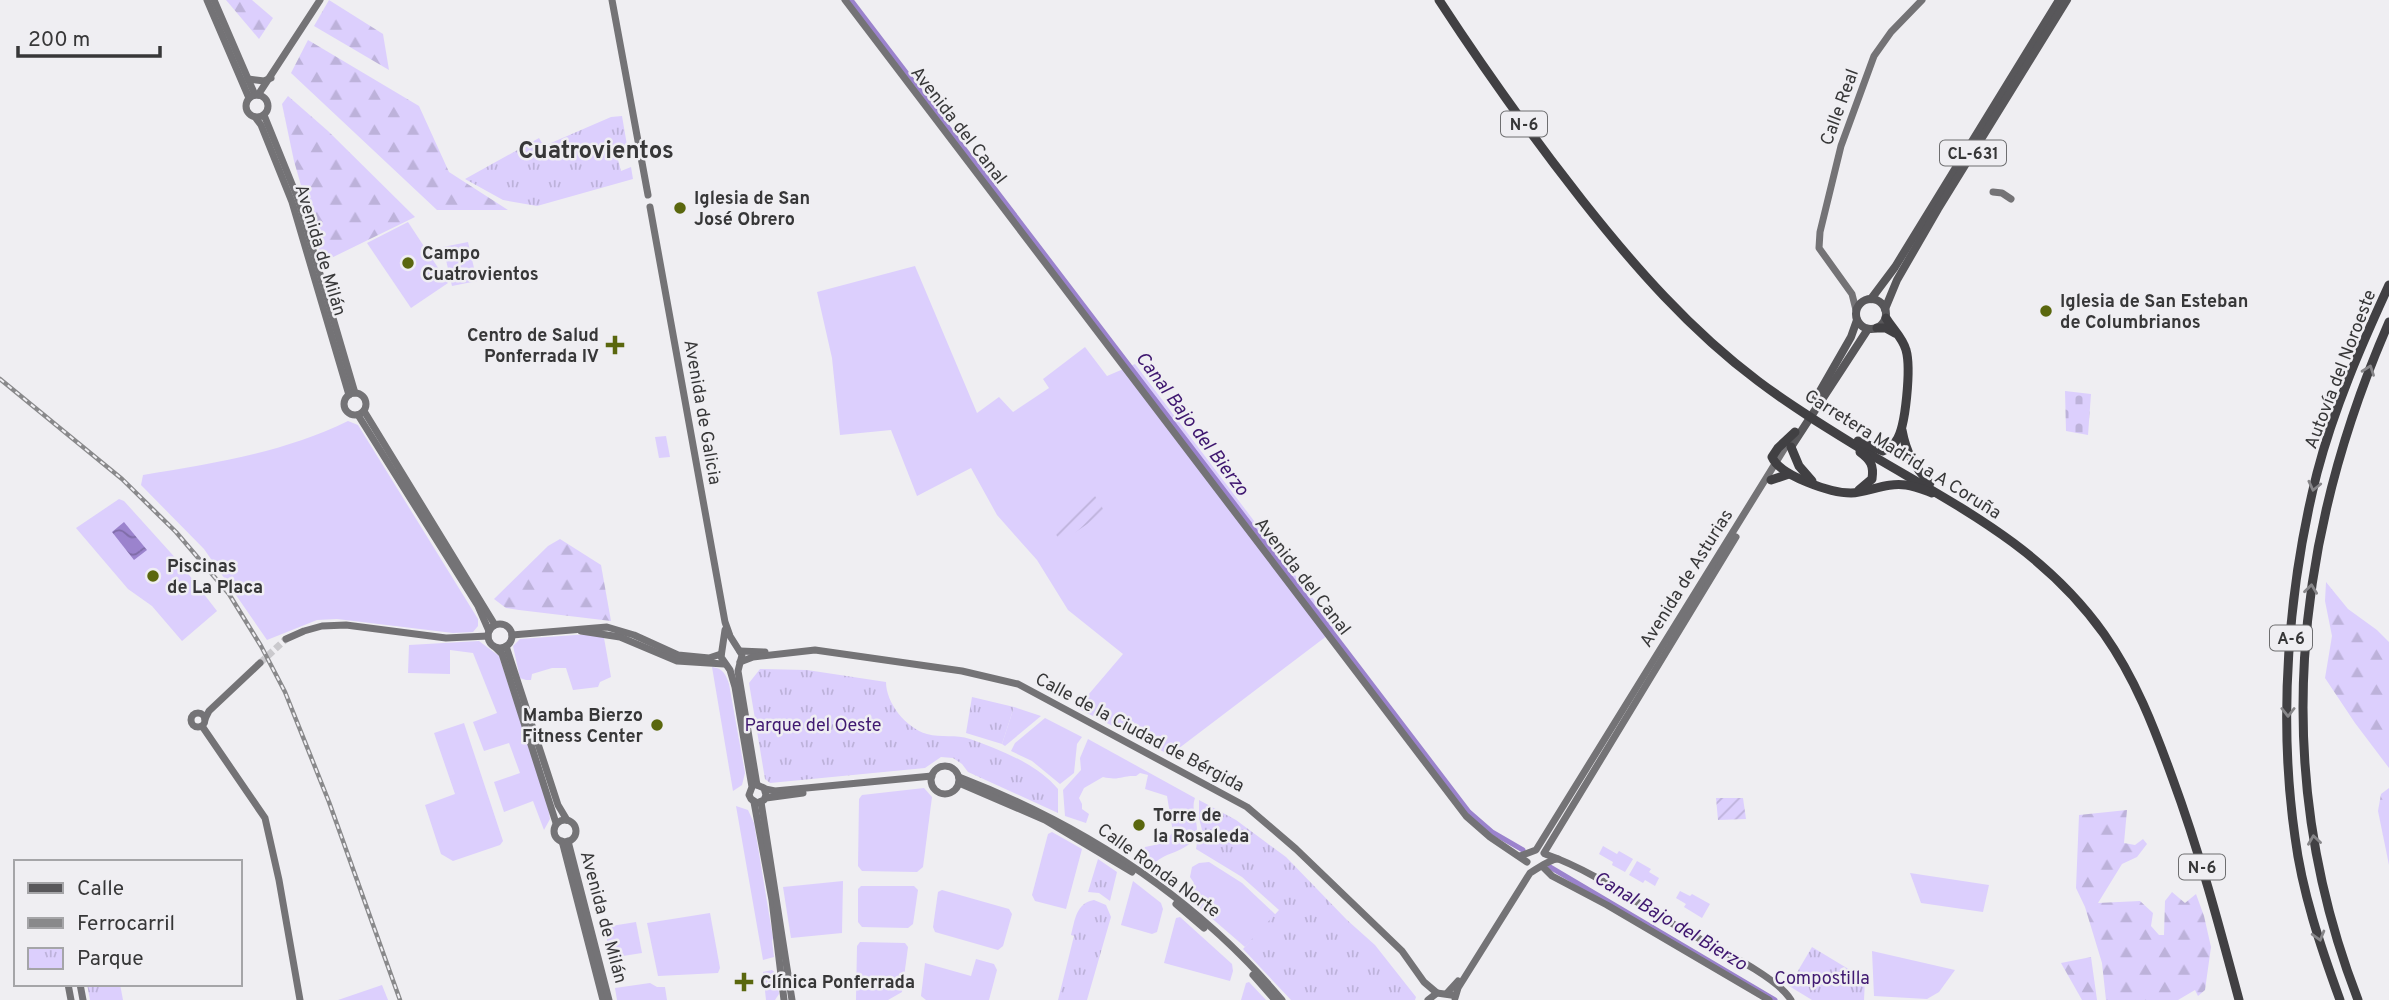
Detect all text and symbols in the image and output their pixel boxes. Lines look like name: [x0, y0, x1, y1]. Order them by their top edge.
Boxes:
scale bar: [18, 14, 159, 58]
text: 200 m: [28, 27, 90, 54]
street label: Avenida del Canal: [905, 62, 1011, 189]
street label: Calle Real: [1816, 66, 1865, 149]
road number: N-6: [1501, 112, 1547, 136]
district label: Cuatrovientos: [518, 137, 674, 167]
road number: CL-631: [1940, 140, 2006, 166]
street label: Avenida de Milán: [289, 182, 350, 319]
place label: Iglesia de San José Obrero: [694, 188, 810, 232]
marker: Iglesia de San José Obrero: [672, 200, 688, 216]
place label: Campo Cuatrovientos: [422, 243, 539, 287]
marker: Campo Cuatrovientos: [400, 255, 416, 271]
street label: Autovía del Noroeste: [2300, 287, 2382, 452]
place label: Iglesia de San Esteban de Columbrianos: [2060, 291, 2248, 335]
marker: Iglesia de San Esteban de Columbrianos: [2038, 303, 2054, 319]
place label: Centro de Salud Ponferrada IV: [467, 325, 599, 369]
marker: Centro de Salud Ponferrada IV: [605, 335, 625, 355]
street label: Avenida de Galicia: [677, 338, 726, 487]
water label: Canal Bajo del Bierzo: [1129, 347, 1254, 502]
one-way arrow: [2361, 364, 2375, 376]
street label: Carretera Madrid a A Coruña: [1799, 385, 2005, 525]
one-way arrow: [2308, 480, 2322, 492]
street label: Avenida de Asturias: [1636, 505, 1739, 652]
street label: Avenida del Canal: [1249, 513, 1355, 640]
place label: Piscinas de La Placa: [167, 556, 263, 600]
marker: Piscinas de La Placa: [145, 568, 161, 584]
one-way arrow: [2304, 583, 2319, 595]
road number: A-6: [2270, 625, 2312, 650]
street label: Calle de la Ciudad de Bérgida: [1031, 668, 1248, 798]
place label: Mamba Bierzo Fitness Center: [522, 705, 643, 749]
one-way arrow: [2280, 707, 2295, 718]
park label: Parque del Oeste: [744, 715, 882, 738]
marker: Mamba Bierzo Fitness Center: [649, 717, 665, 733]
place label: Torre de la Rosaleda: [1153, 805, 1249, 849]
marker: Torre de la Rosaleda: [1131, 817, 1147, 833]
street label: Calle Ronda Norte: [1092, 819, 1224, 924]
one-way arrow: [2306, 834, 2321, 846]
street label: Avenida de Milán: [574, 849, 631, 986]
road number: N-6: [2179, 854, 2225, 880]
legend: [14, 860, 242, 986]
water label: Canal Bajo del Bierzo: [1589, 867, 1752, 977]
text: Calle: [77, 876, 124, 903]
text: Ferrocarril: [77, 911, 175, 938]
one-way arrow: [2311, 930, 2325, 942]
text: Parque: [77, 946, 144, 973]
park label: Compostilla: [1774, 968, 1870, 991]
marker: Clínica Ponferrada: [734, 972, 754, 992]
place label: Clínica Ponferrada: [760, 972, 915, 995]

